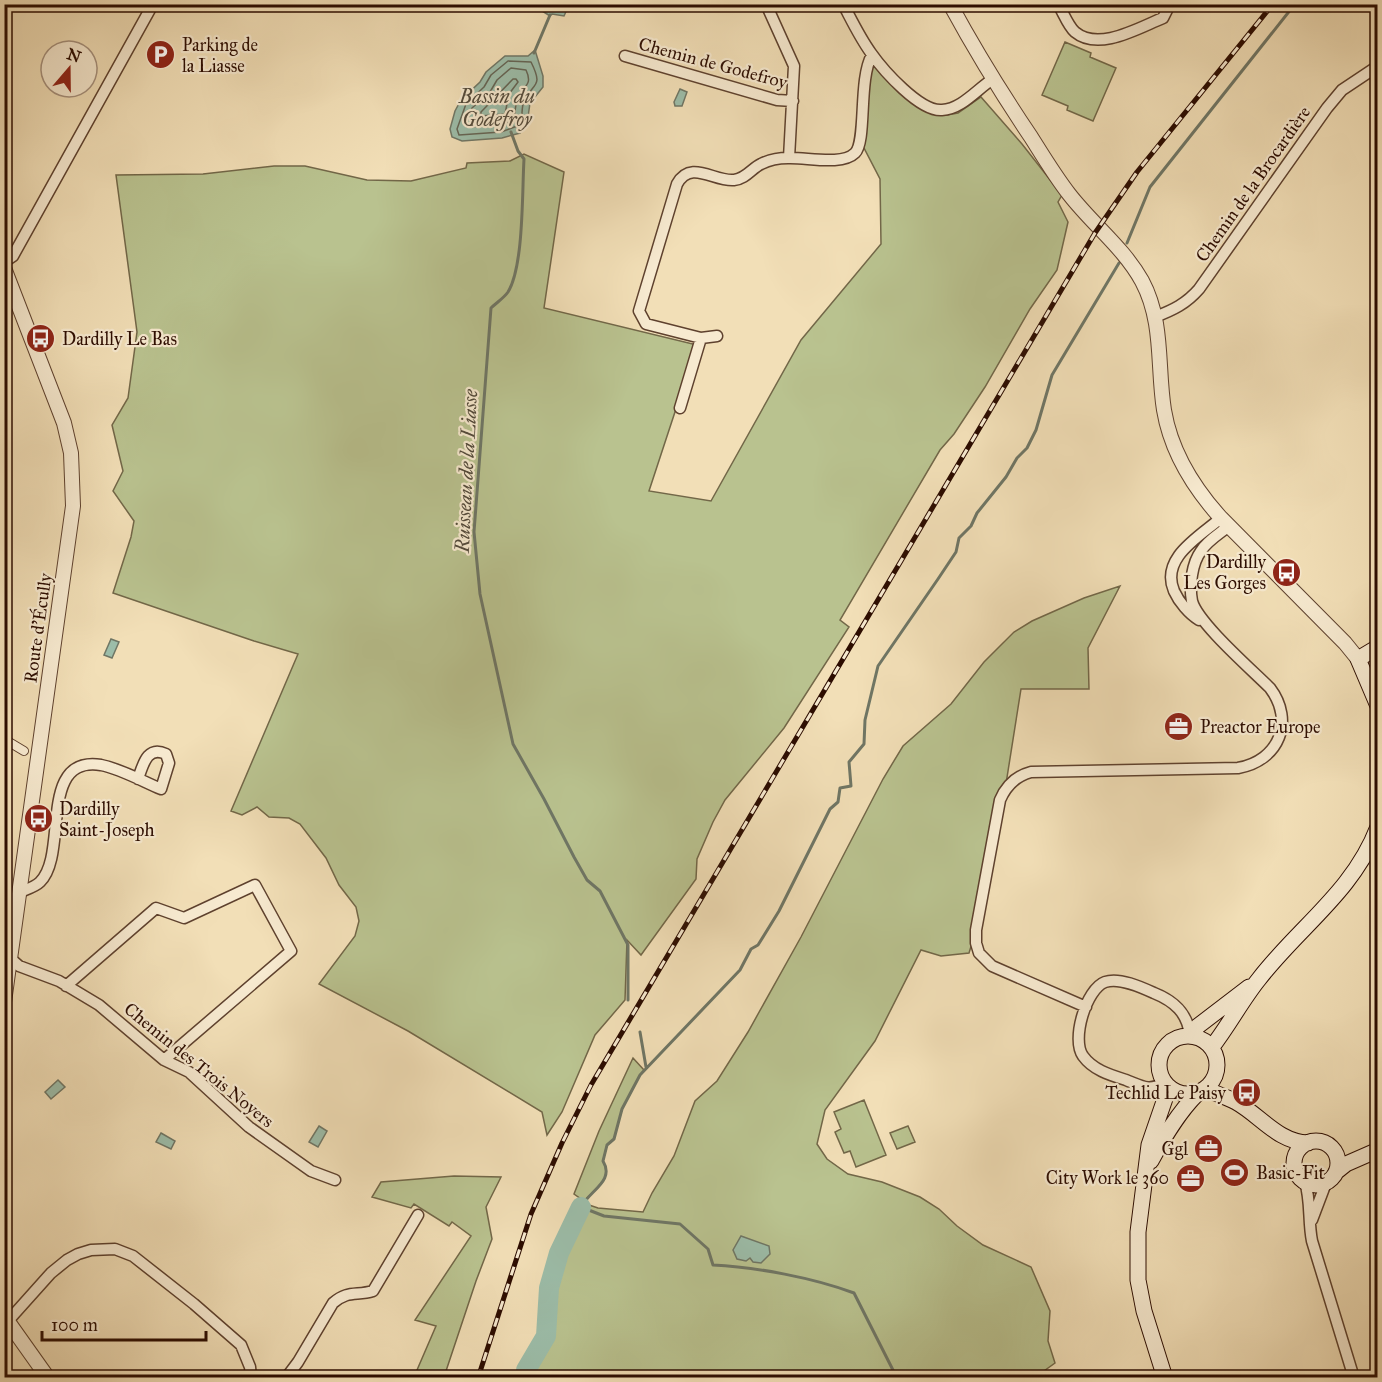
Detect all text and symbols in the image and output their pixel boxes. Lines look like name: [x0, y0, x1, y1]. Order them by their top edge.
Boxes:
street label: Chemin de Godefroy: [636, 33, 790, 94]
place label: Parking de la Liasse: [182, 34, 258, 77]
north arrow: [39, 39, 99, 99]
parking icon: Parking de la Liasse: [145, 39, 177, 71]
text: N: [64, 44, 84, 67]
water label: Bassin du Godefroy: [458, 84, 535, 131]
street label: Chemin de la Brocardière: [1191, 102, 1315, 266]
bus stop icon: Dardilly Le Bas: [25, 323, 57, 355]
place label: Dardilly Le Bas: [62, 328, 177, 350]
water label: Ruisseau de la Liasse: [450, 388, 482, 554]
place label: Dardilly Les Gorges: [1183, 551, 1267, 595]
bus stop icon: Dardilly Les Gorges: [1271, 556, 1303, 588]
street label: Route d'Écully: [17, 571, 57, 684]
office icon: Preactor Europe: [1163, 711, 1195, 743]
place label: Preactor Europe: [1200, 716, 1321, 738]
place label: Dardilly Saint-Joseph: [59, 798, 154, 842]
bus stop icon: Dardilly Saint-Joseph: [22, 803, 54, 835]
street label: Chemin des Trois Noyers: [120, 998, 278, 1132]
bus stop icon: Techlid Le Paisy: [1231, 1077, 1263, 1109]
place label: Techlid Le Paisy: [1105, 1082, 1227, 1104]
office icon: Ggl: [1193, 1133, 1225, 1165]
place label: Ggl: [1162, 1138, 1188, 1161]
sports icon: Basic-Fit: [1219, 1157, 1251, 1189]
office icon: City Work le 360: [1174, 1162, 1206, 1194]
place label: Basic-Fit: [1256, 1162, 1326, 1184]
place label: City Work le 360: [1046, 1167, 1169, 1189]
scale bar: [42, 1304, 206, 1342]
text: 100 m: [51, 1314, 98, 1336]

